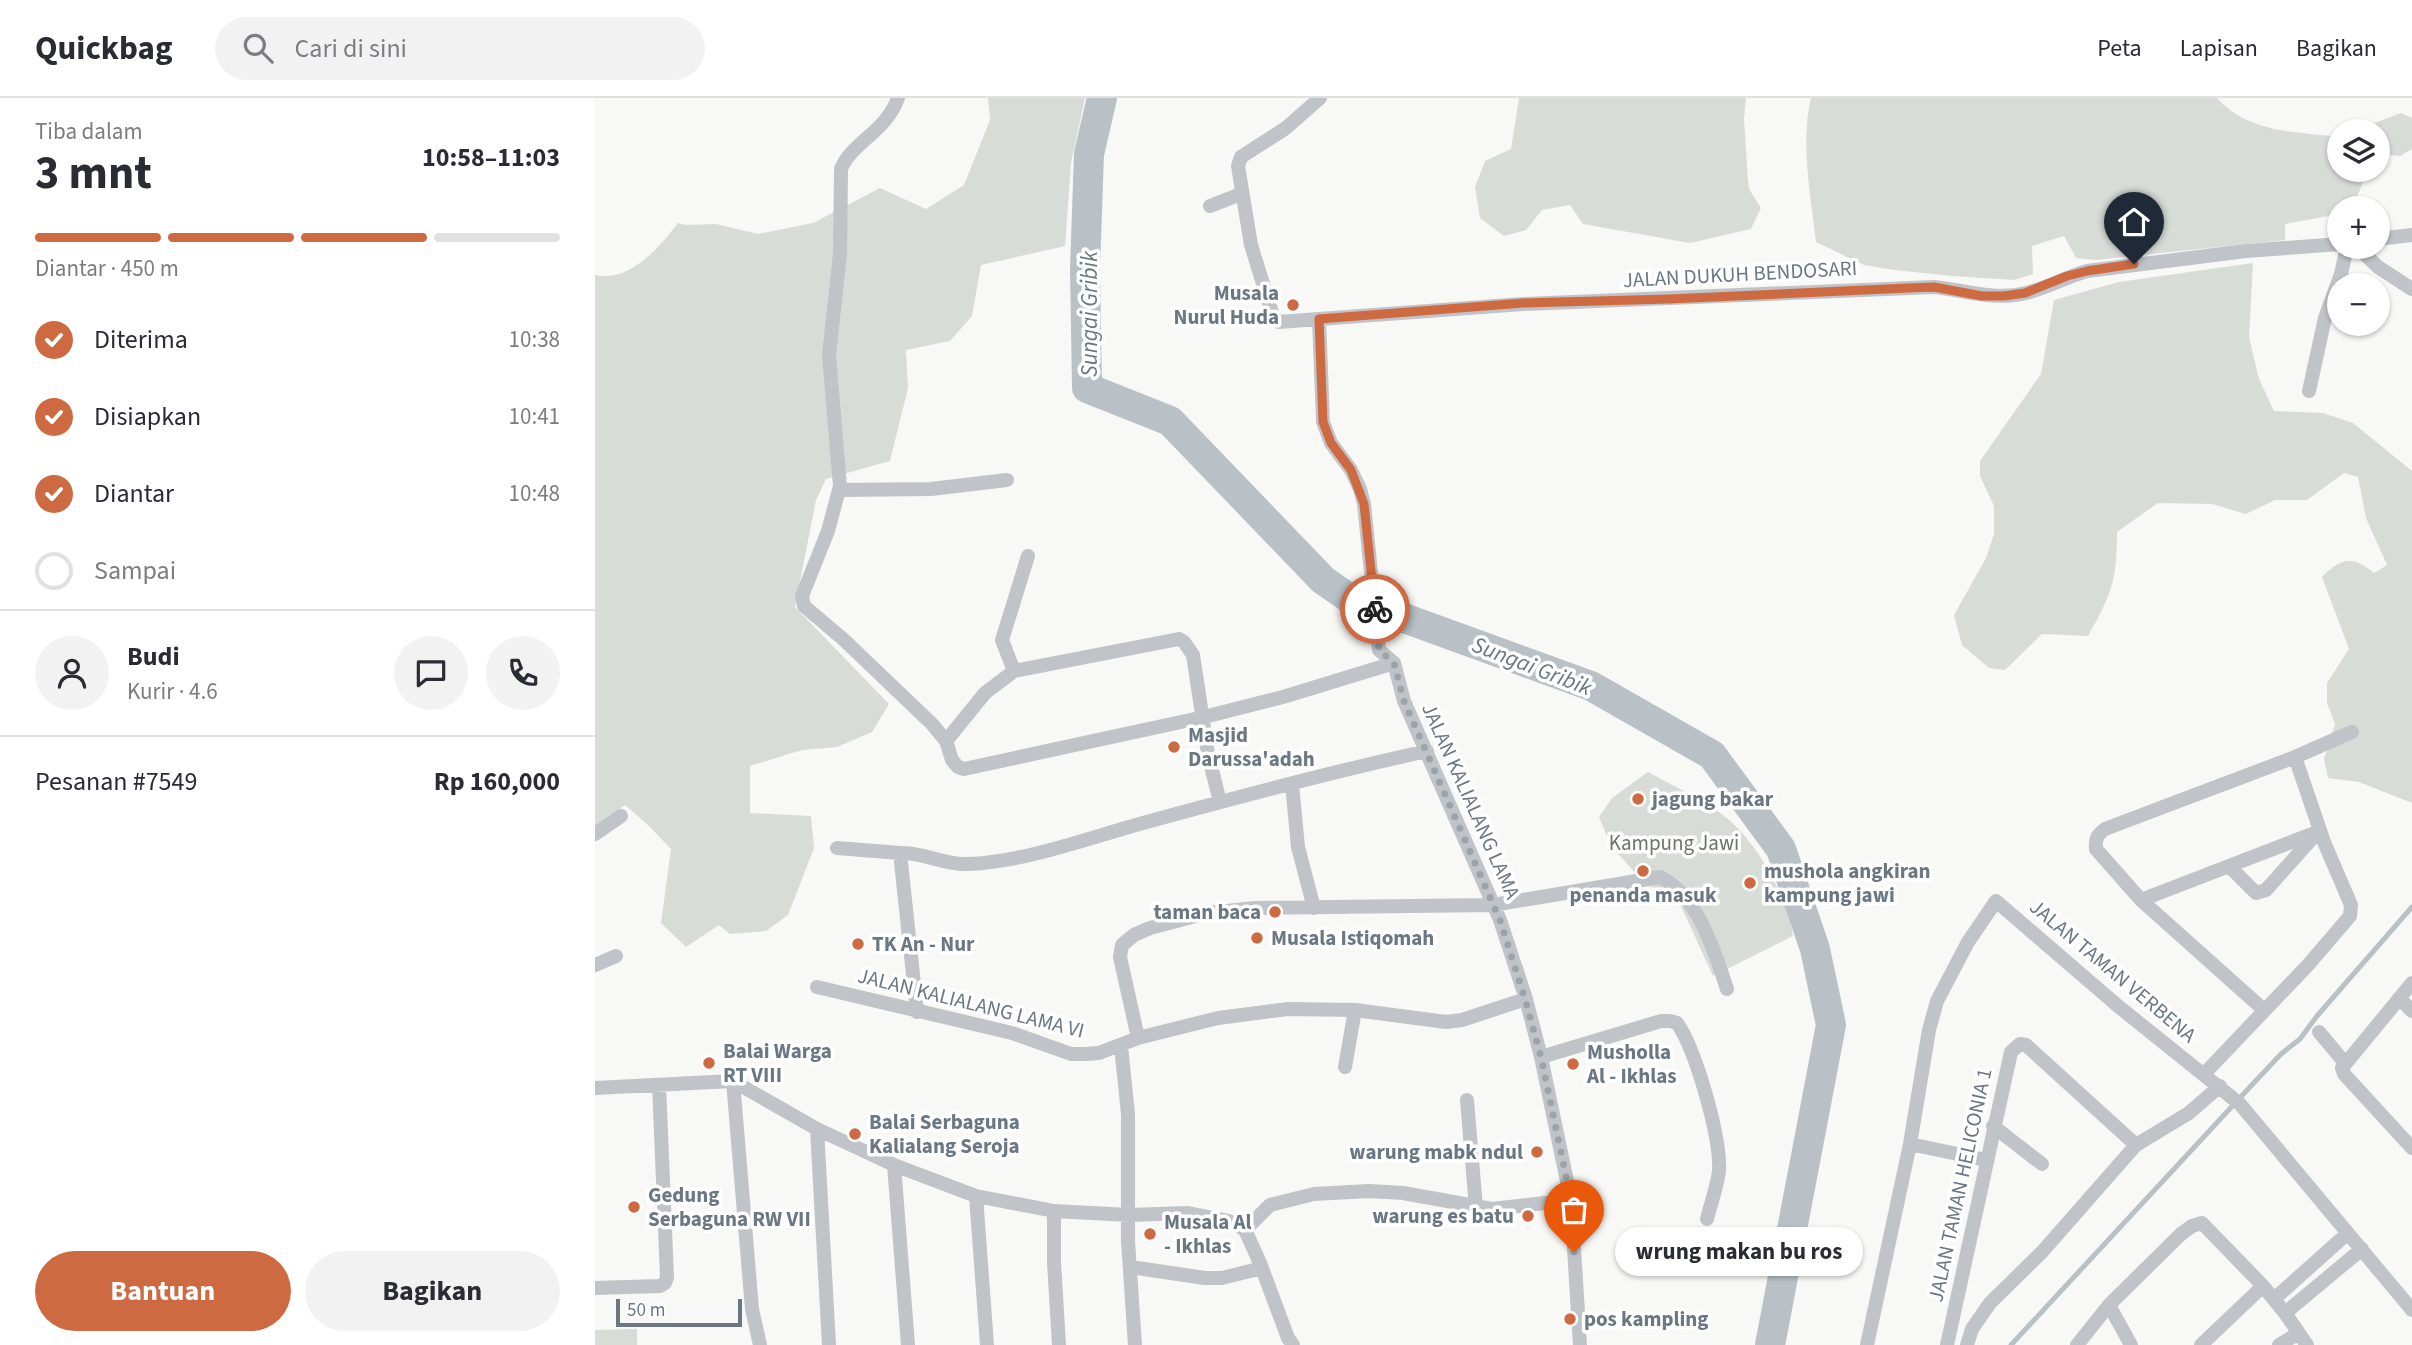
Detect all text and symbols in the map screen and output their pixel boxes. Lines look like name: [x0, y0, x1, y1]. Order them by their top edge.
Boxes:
search box: [215, 17, 705, 80]
text: Quickbag: [35, 25, 173, 72]
icon: search: [239, 29, 277, 67]
text: Cari di sini: [295, 30, 407, 67]
text: Peta: [2097, 31, 2142, 66]
text: Lapisan: [2180, 31, 2258, 66]
text: Bagikan: [2296, 31, 2377, 66]
text: Tiba dalam: [35, 115, 142, 148]
map controls: [2327, 119, 2390, 336]
button: layers: [2327, 119, 2390, 182]
text: 10:58–11:03: [422, 139, 560, 176]
text: 3 mnt: [35, 141, 152, 206]
pin: [2104, 192, 2164, 264]
button: +: [2327, 196, 2390, 259]
icon: home: [2115, 203, 2153, 241]
water label: Sungai Gribik: [1073, 250, 1106, 377]
text: Diantar · 450 m: [35, 252, 179, 285]
street label: JALAN DUKUH BENDOSARI: [1622, 253, 1858, 295]
button: −: [2327, 273, 2390, 336]
place label: Musala Nurul Huda: [1173, 278, 1279, 332]
marker: Musala Nurul Huda: [1285, 297, 1301, 313]
icon: check: [35, 321, 73, 359]
text: Diterima: [94, 321, 188, 358]
text: 10:38: [509, 323, 560, 356]
icon: check: [35, 398, 73, 436]
text: Disiapkan: [94, 398, 201, 435]
text: 10:41: [509, 400, 560, 433]
icon: check: [35, 475, 73, 513]
text: Diantar: [94, 475, 174, 512]
text: 10:48: [509, 477, 560, 510]
text: Sampai: [94, 552, 176, 589]
courier: [1340, 574, 1410, 644]
icon: bike: [1356, 590, 1394, 628]
water label: Sungai Gribik: [1467, 628, 1598, 704]
button: person: [35, 636, 109, 710]
button: chat: [394, 636, 468, 710]
button: phone: [486, 636, 560, 710]
text: Budi: [127, 638, 180, 675]
text: Kurir · 4.6: [127, 675, 218, 708]
street label: JALAN KALIALANG LAMA: [1414, 698, 1528, 905]
place label: Masjid Darussa'adah: [1188, 720, 1315, 774]
marker: Masjid Darussa'adah: [1166, 739, 1182, 755]
text: Pesanan #7549: [35, 763, 197, 800]
text: Rp 160,000: [434, 763, 560, 800]
place label: jagung bakar: [1650, 784, 1774, 814]
marker: jagung bakar: [1630, 791, 1646, 807]
park label: Kampung Jawi: [1609, 828, 1739, 858]
place label: mushola angkiran kampung jawi: [1764, 856, 1931, 910]
marker: penanda masuk: [1635, 863, 1651, 879]
marker: mushola angkiran kampung jawi: [1742, 875, 1758, 891]
place label: penanda masuk: [1569, 880, 1717, 910]
street label: JALAN TAMAN VERBENA: [2023, 892, 2203, 1050]
place label: taman baca: [1153, 897, 1261, 927]
marker: taman baca: [1267, 904, 1283, 920]
place label: Musala Istiqomah: [1271, 923, 1434, 953]
place label: TK An - Nur: [872, 929, 975, 959]
marker: Musala Istiqomah: [1249, 930, 1265, 946]
marker: TK An - Nur: [850, 936, 866, 952]
street label: JALAN KALIALANG LAMA VI: [854, 960, 1088, 1046]
place label: Balai Warga RT VIII: [723, 1036, 832, 1090]
place label: Musholla Al - Ikhlas: [1586, 1037, 1677, 1091]
marker: Balai Warga RT VIII: [701, 1055, 717, 1071]
marker: Musholla Al - Ikhlas: [1565, 1056, 1581, 1072]
street label: JALAN TAMAN HELICONIA 1: [1921, 1065, 1999, 1305]
place label: Balai Serbaguna Kalialang Seroja: [869, 1107, 1020, 1161]
marker: Balai Serbaguna Kalialang Seroja: [847, 1126, 863, 1142]
place label: warung mabk ndul: [1349, 1137, 1523, 1167]
marker: warung mabk ndul: [1529, 1144, 1545, 1160]
place label: Gedung Serbaguna RW VII: [648, 1180, 811, 1234]
pin: [1544, 1180, 1604, 1252]
icon: bag: [1555, 1191, 1593, 1229]
marker: Gedung Serbaguna RW VII: [626, 1199, 642, 1215]
place label: warung es batu: [1372, 1201, 1514, 1231]
place label: Musala Al - Ikhlas: [1164, 1207, 1252, 1261]
marker: warung es batu: [1520, 1208, 1536, 1224]
marker: Musala Al - Ikhlas: [1142, 1226, 1158, 1242]
callout: wrung makan bu ros: [1616, 1228, 1865, 1276]
text: wrung makan bu ros: [1636, 1235, 1842, 1268]
button: Bantuan: [35, 1251, 291, 1331]
button: Bagikan: [305, 1251, 560, 1331]
scale bar: [616, 1296, 742, 1328]
text: 50 m: [627, 1297, 665, 1324]
place label: pos kampling: [1584, 1304, 1709, 1334]
marker: pos kampling: [1562, 1311, 1578, 1327]

